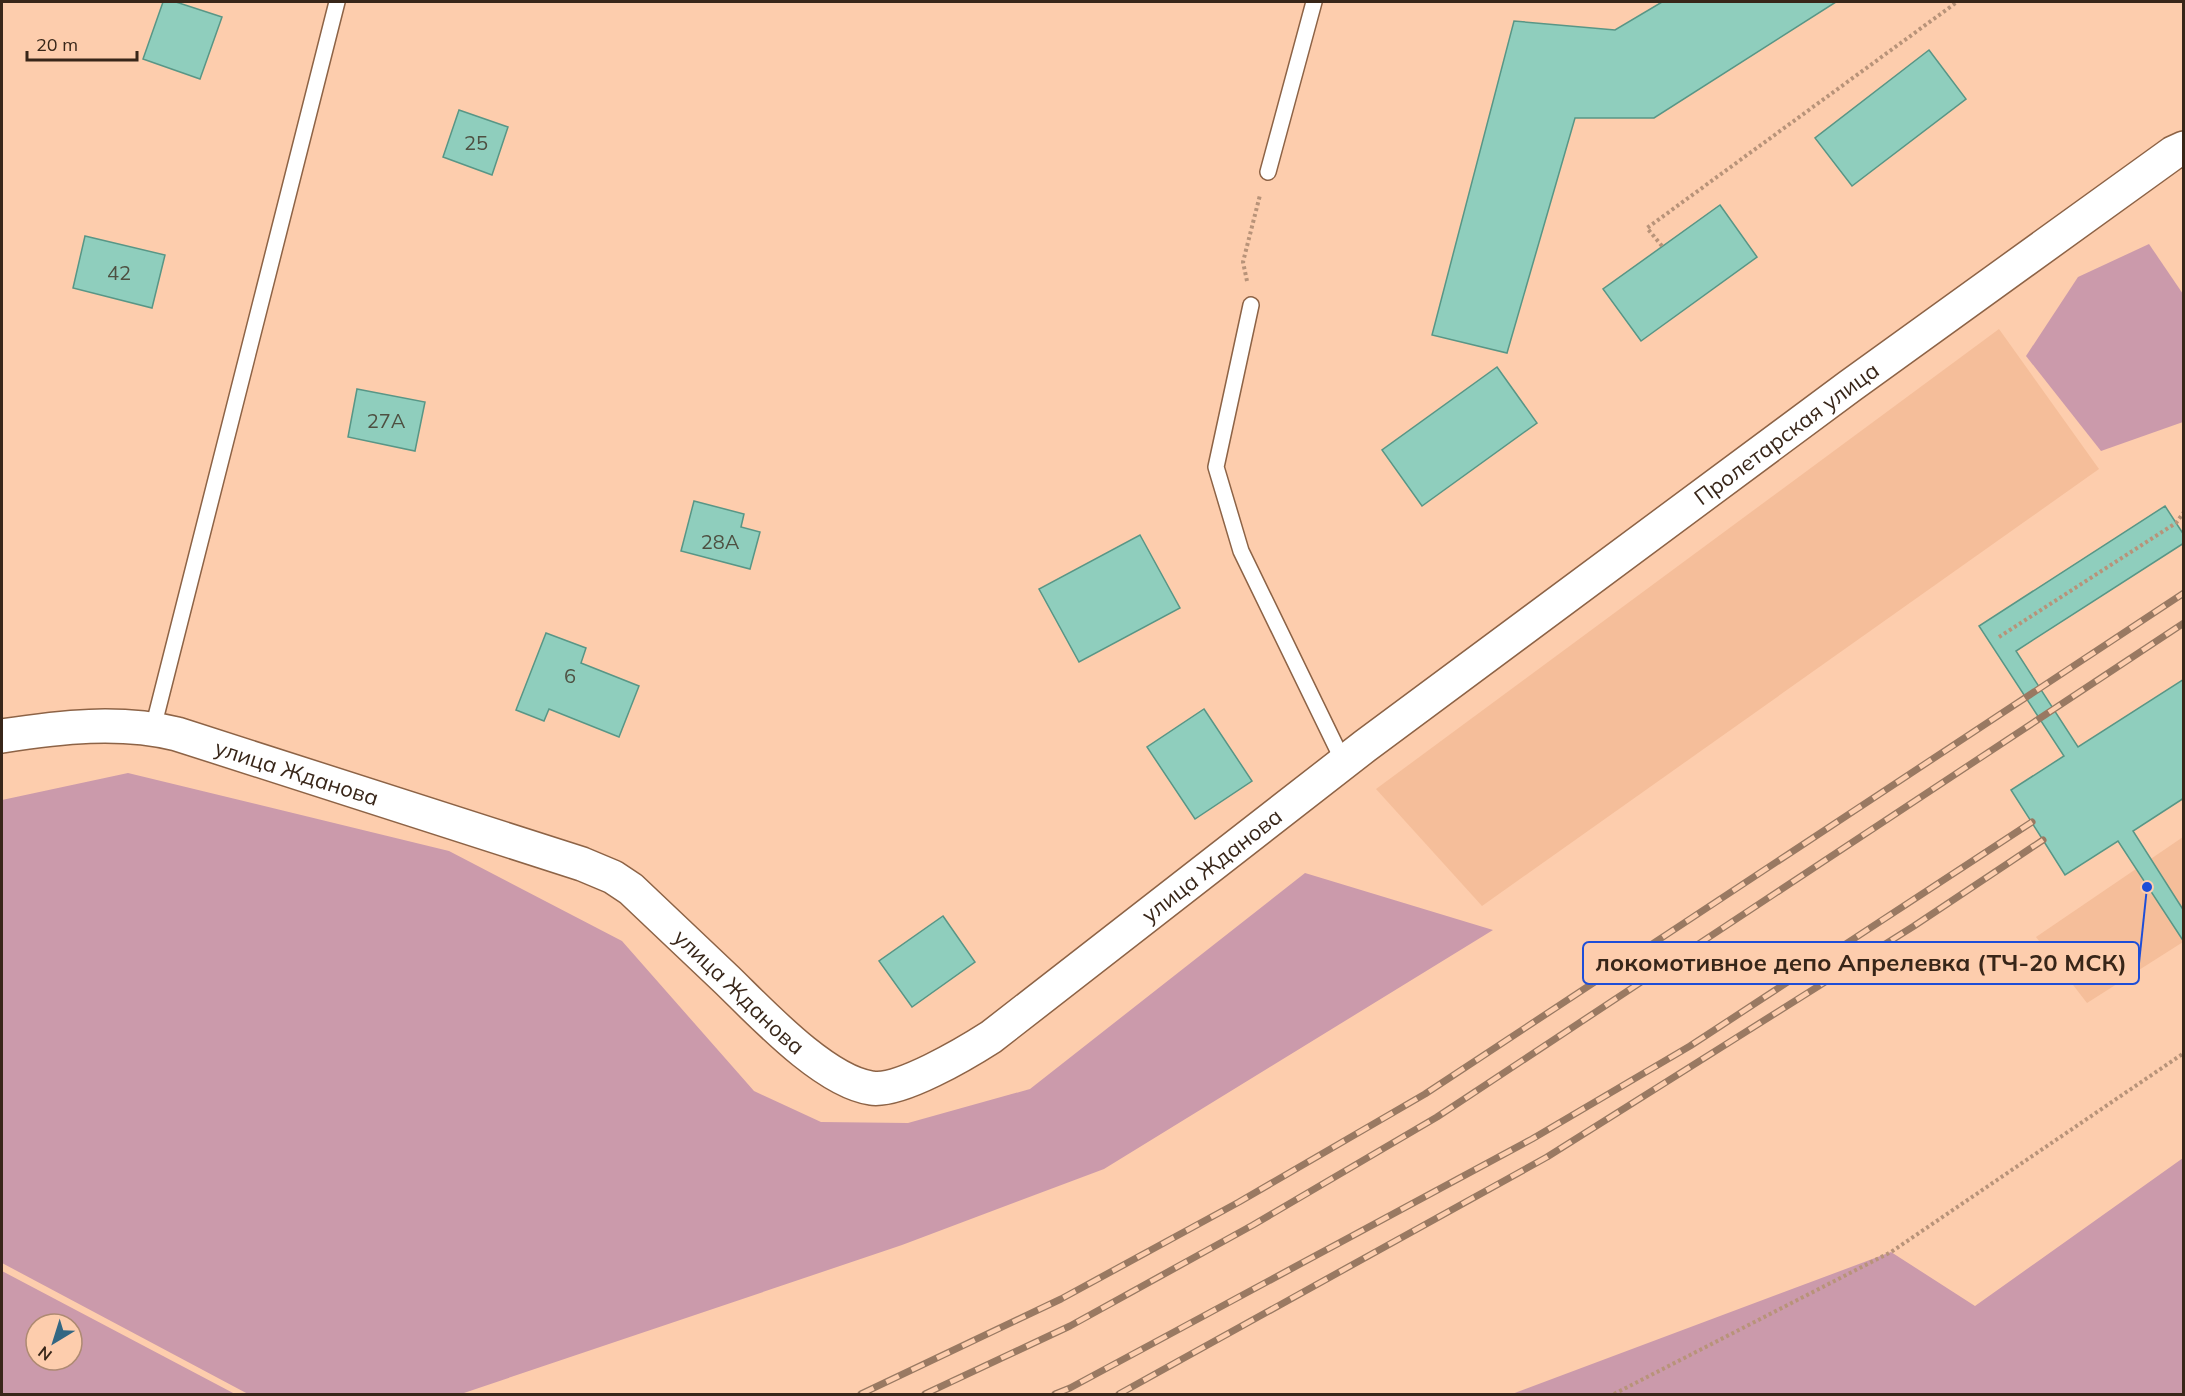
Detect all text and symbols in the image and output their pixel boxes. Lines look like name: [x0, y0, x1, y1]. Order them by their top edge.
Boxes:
scale bar: [27, 24, 136, 62]
text: 20 m: [36, 33, 78, 56]
house number: 25: [464, 130, 488, 155]
house number: 42: [107, 260, 131, 285]
street label: Пролетарская улица: [1688, 356, 1884, 511]
house number: 27А: [367, 408, 406, 433]
house number: 28А: [701, 529, 740, 554]
house number: 6: [564, 663, 576, 688]
street label: улица Жданова: [211, 733, 382, 812]
street label: улица Жданова: [1136, 802, 1287, 929]
street label: улица Жданова: [668, 923, 810, 1061]
callout: локомотивное депо Апрелевка (ТЧ-20 МСК): [1583, 942, 2139, 984]
text: локомотивное депо Апрелевка (ТЧ-20 МСК): [1595, 947, 2127, 977]
north arrow: [24, 1312, 84, 1372]
text: N: [34, 1342, 56, 1365]

